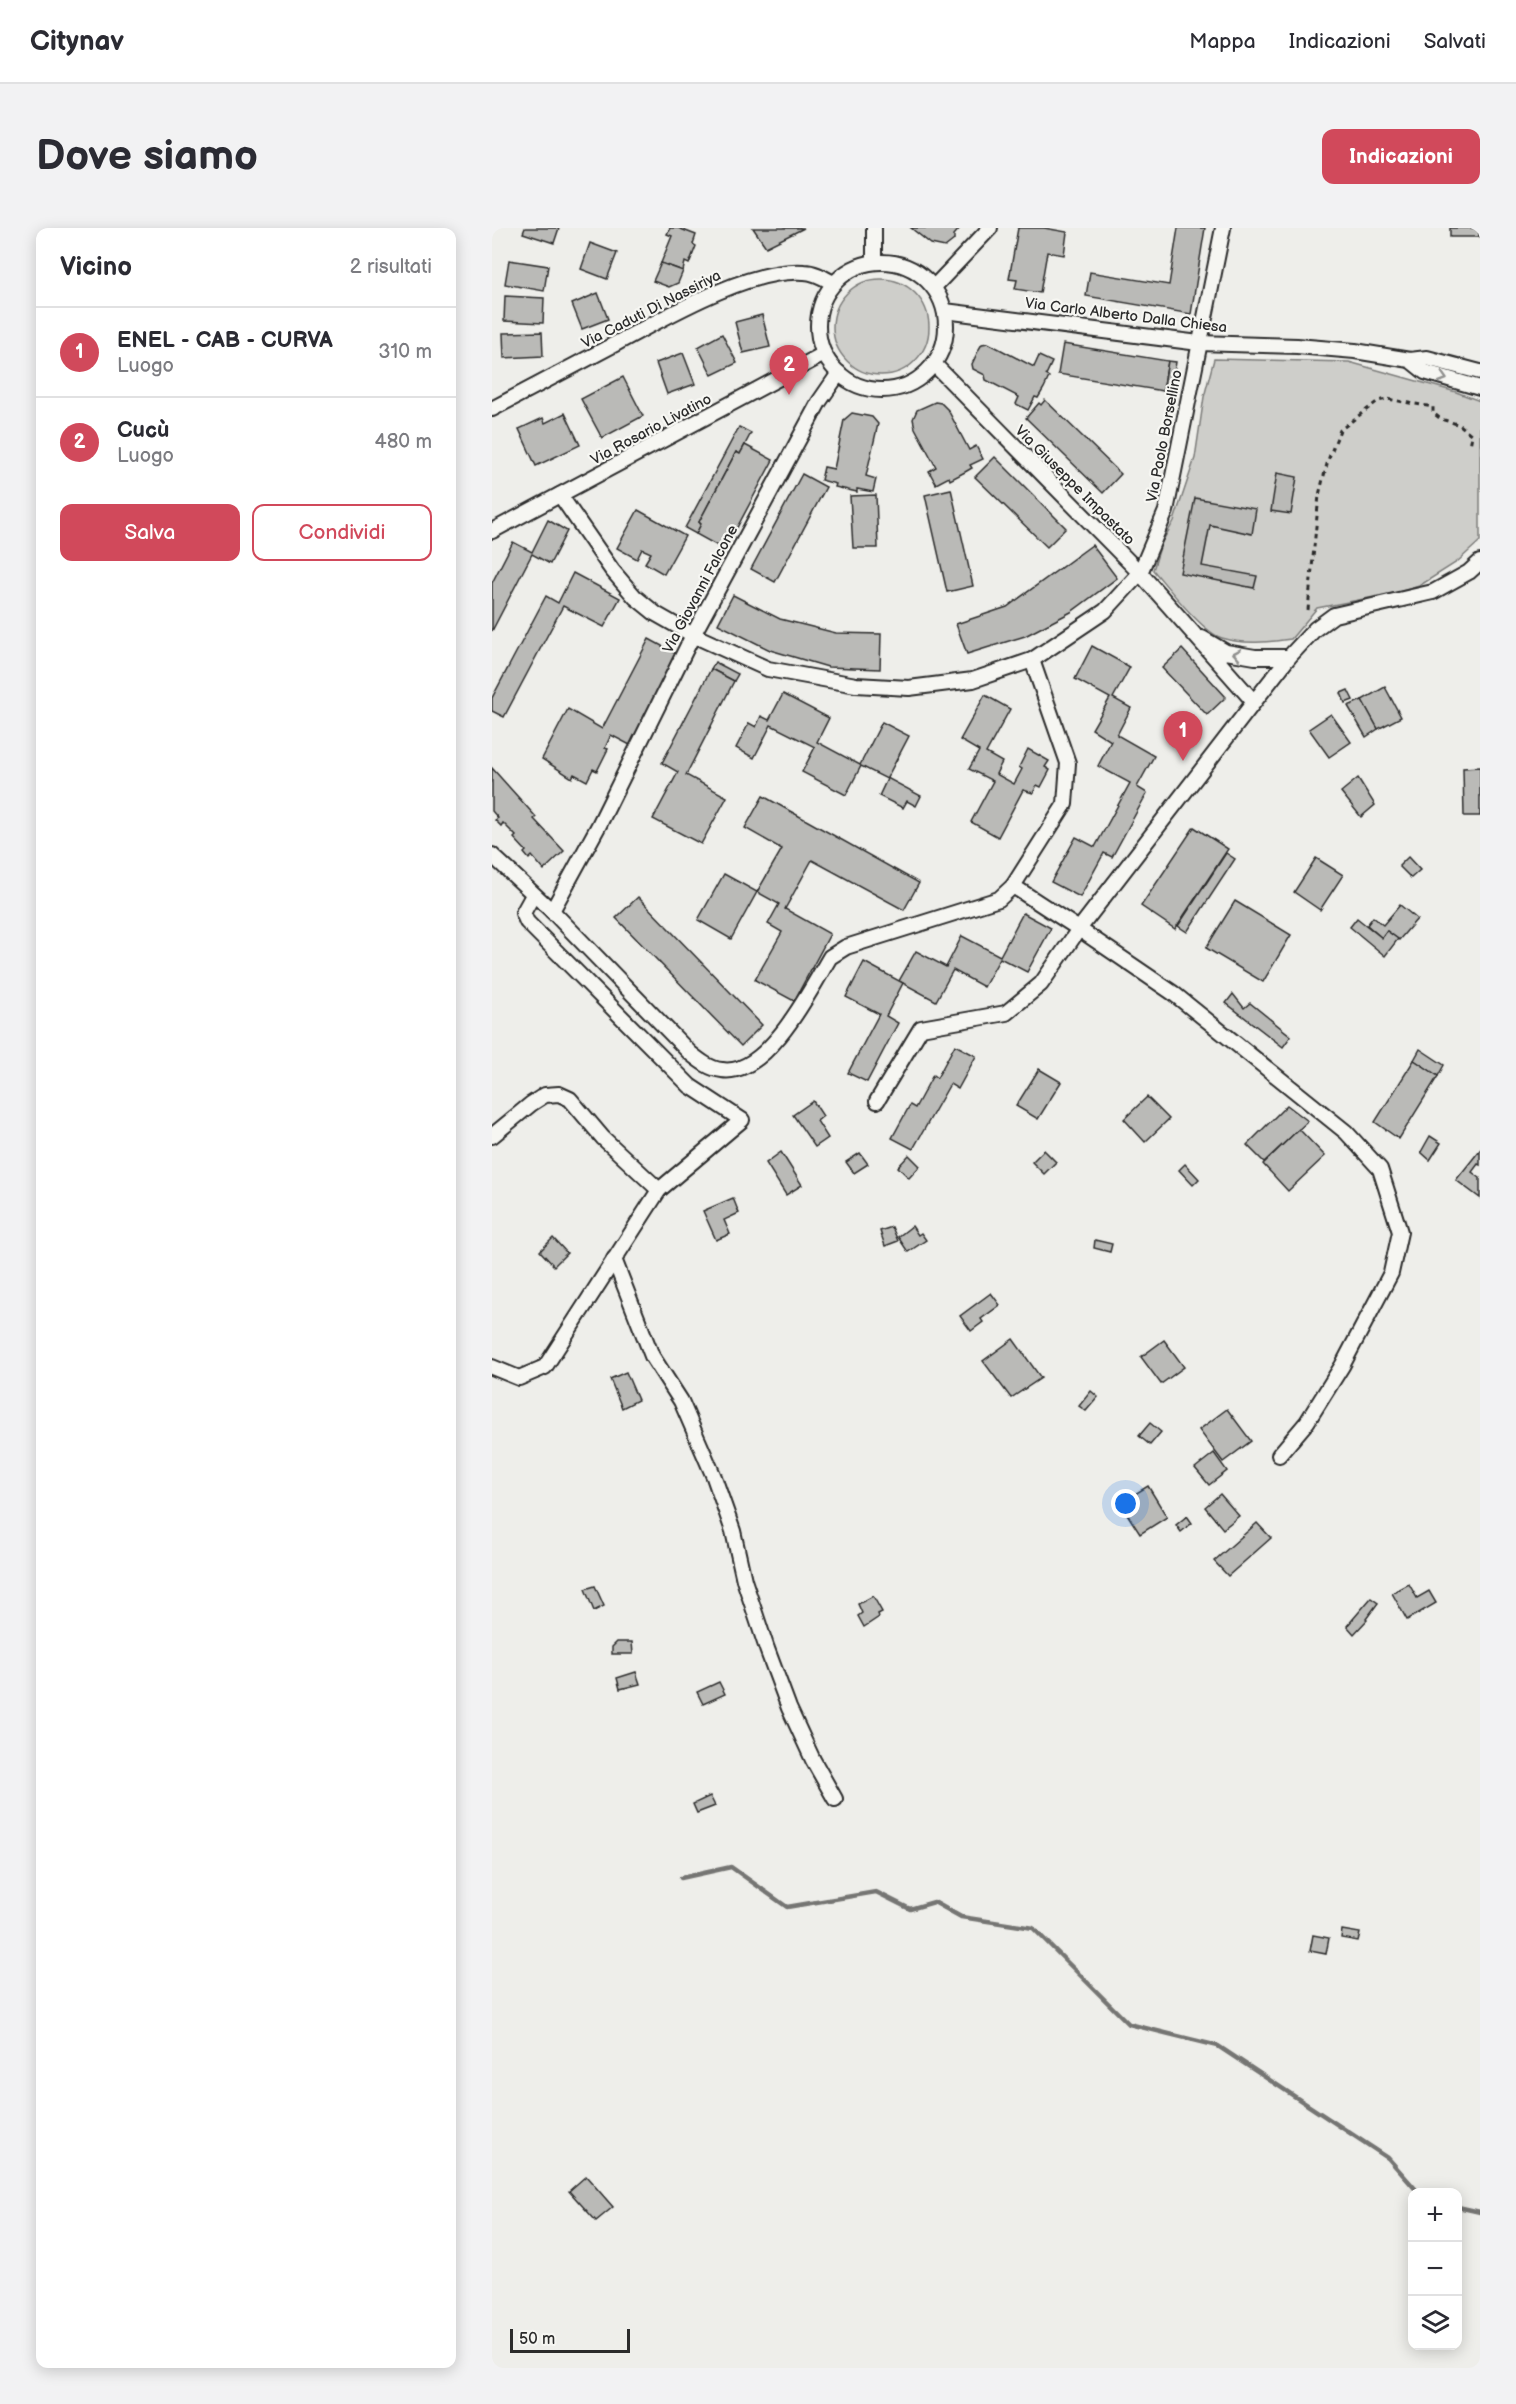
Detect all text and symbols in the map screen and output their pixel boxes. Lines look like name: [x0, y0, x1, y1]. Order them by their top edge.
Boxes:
text: Citynav: [30, 25, 124, 58]
text: Mappa: [1189, 29, 1256, 54]
text: Indicazioni: [1289, 29, 1391, 54]
text: Salvati: [1424, 29, 1486, 54]
button: Indicazioni: [1322, 129, 1480, 184]
text: Dove siamo: [36, 131, 258, 182]
text: Vicino: [60, 252, 132, 283]
text: 2 risultati: [350, 255, 432, 279]
street label: Via Caduti Di Nassiriya: [578, 266, 724, 353]
street label: Via Carlo Alberto Dalla Chiesa: [1024, 294, 1228, 337]
text: ENEL - CAB - CURVA: [117, 327, 333, 354]
text: 1: [75, 340, 84, 364]
text: 310 m: [378, 340, 432, 364]
pin: 2: [770, 346, 808, 395]
text: Luogo: [117, 354, 174, 378]
street label: Via Paolo Borsellino: [1142, 368, 1187, 504]
one-way arrow: [1438, 371, 1448, 383]
street label: Via Rosario Livatino: [588, 390, 715, 469]
text: Cucù: [117, 417, 169, 444]
street label: Via Giuseppe Impastato: [1011, 421, 1139, 549]
text: 2: [74, 430, 85, 454]
text: 480 m: [374, 430, 432, 454]
text: Luogo: [117, 444, 174, 468]
button: Salva: [60, 504, 240, 561]
button: Condividi: [252, 504, 432, 561]
street label: Via Giovanni Falcone: [659, 522, 742, 657]
one-way arrow: [1233, 648, 1242, 660]
pin: 1: [1164, 712, 1202, 761]
your location: [1111, 1489, 1140, 1518]
map controls: [1408, 2188, 1462, 2350]
button: +: [1408, 2188, 1462, 2242]
button: −: [1408, 2242, 1462, 2296]
button: layers: [1408, 2296, 1462, 2350]
scale bar: [510, 2326, 630, 2354]
text: 50 m: [519, 2330, 555, 2349]

